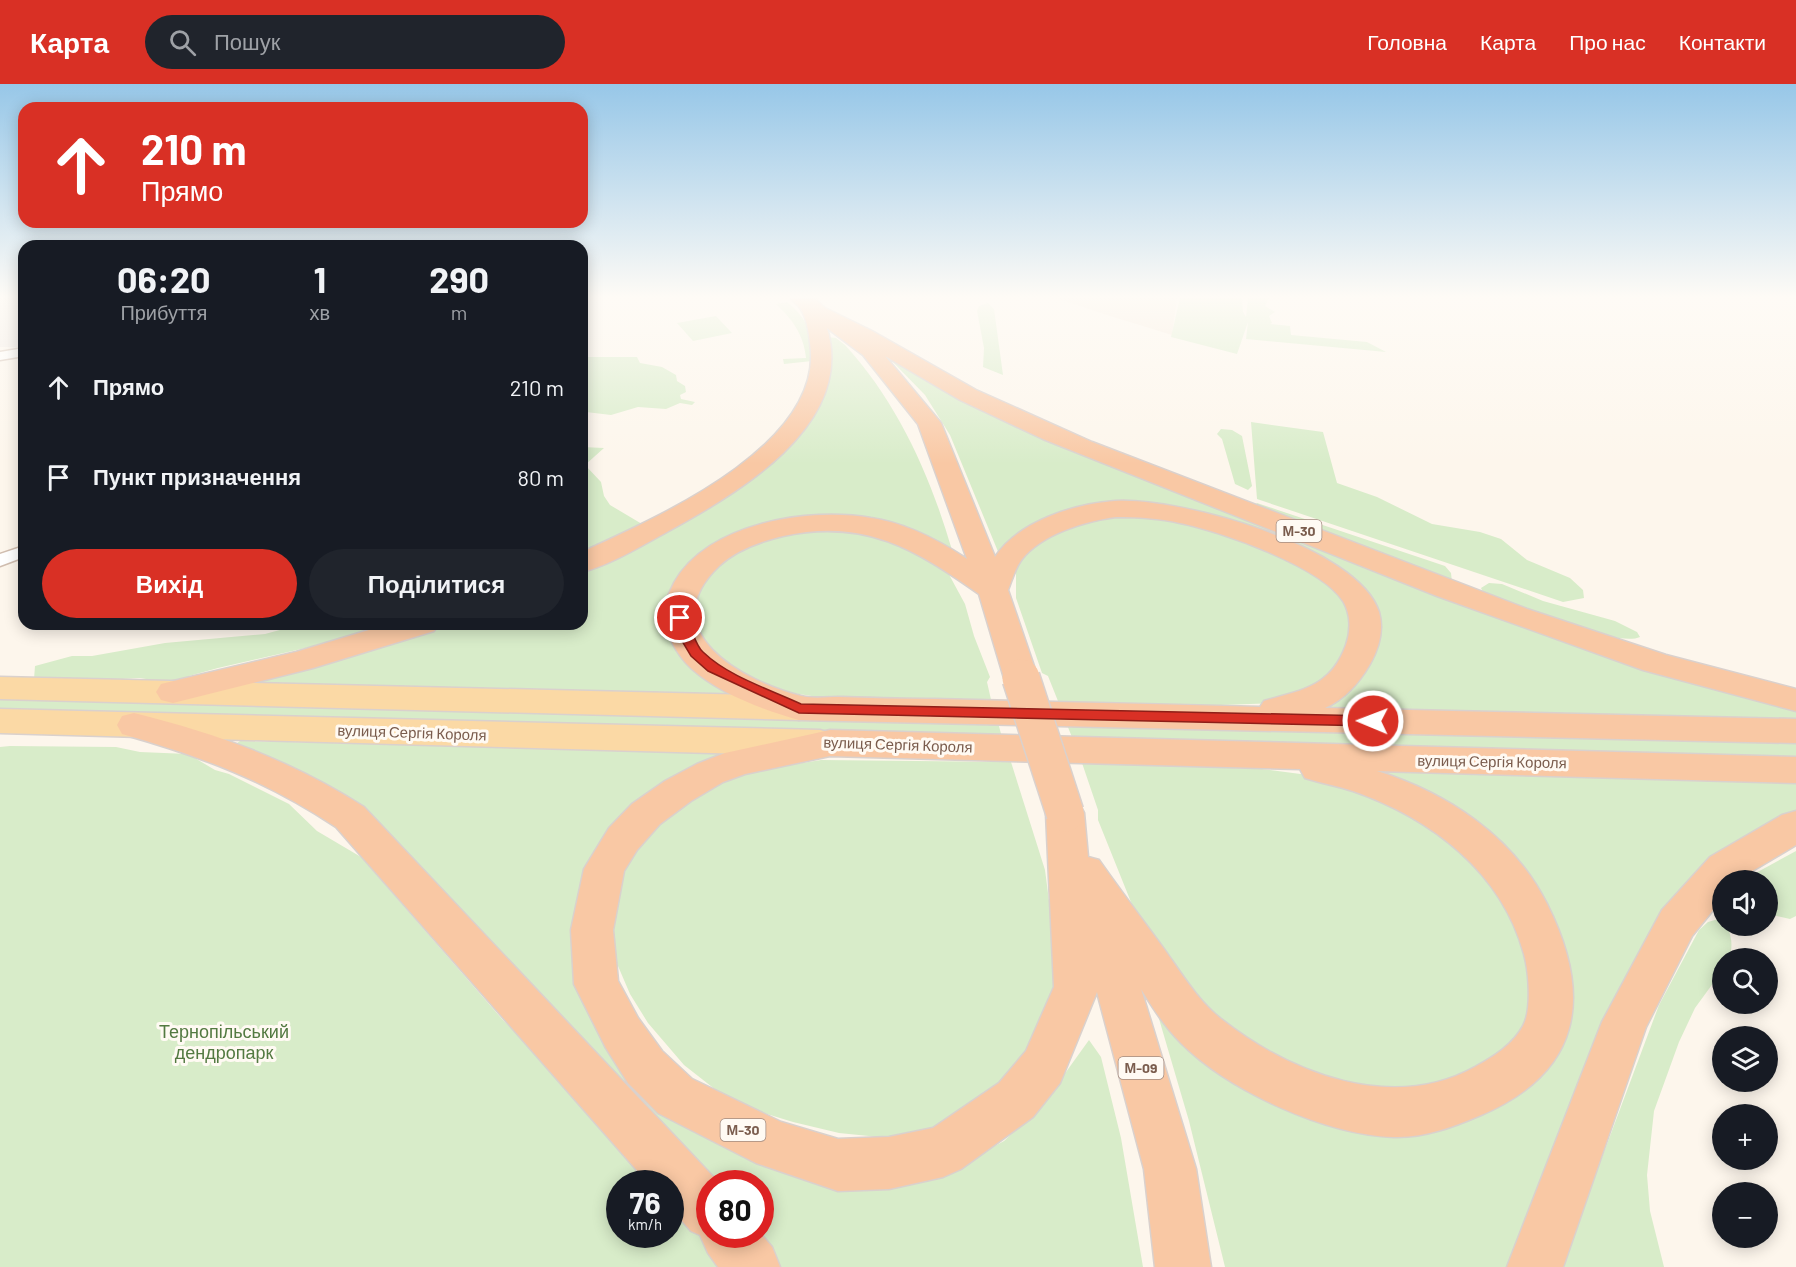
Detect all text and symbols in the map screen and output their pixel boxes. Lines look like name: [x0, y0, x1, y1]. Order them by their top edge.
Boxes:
search box: [145, 15, 565, 69]
text: Карта: [30, 25, 109, 59]
icon: search: [166, 26, 199, 59]
text: Пошук: [214, 28, 280, 54]
text: Головна: [1367, 29, 1447, 54]
text: Карта: [1480, 29, 1536, 54]
text: Про нас: [1569, 29, 1646, 54]
text: Контакти: [1679, 29, 1766, 54]
text: 210 m: [141, 123, 247, 173]
icon: ahead: [42, 126, 120, 204]
text: Прямо: [141, 174, 223, 206]
text: 06:20: [117, 257, 211, 300]
text: 1: [314, 257, 326, 300]
text: 290: [429, 257, 489, 300]
text: Прибуття: [120, 300, 207, 324]
text: хв: [310, 300, 330, 324]
text: m: [451, 300, 467, 324]
icon: ahead: [42, 371, 75, 404]
text: Прямо: [93, 373, 164, 399]
text: 210 m: [510, 374, 564, 400]
icon: arrive: [42, 461, 75, 494]
text: Пункт призначення: [93, 463, 301, 489]
text: 80 m: [518, 464, 564, 490]
road number: М-30: [1276, 520, 1322, 542]
button: Вихід: [42, 549, 297, 618]
button: Поділитися: [309, 549, 564, 618]
pin: [654, 592, 705, 643]
icon: arrive: [663, 601, 696, 634]
position arrow: [1341, 689, 1405, 753]
street label: вулиця Сергія Короля: [337, 720, 487, 744]
street label: вулиця Сергія Короля: [823, 732, 973, 756]
street label: вулиця Сергія Короля: [1417, 751, 1567, 771]
map controls: [1712, 870, 1778, 1248]
button: sound: [1712, 870, 1778, 936]
button: search: [1712, 948, 1778, 1014]
park label: Тернопільський дендропарк: [159, 1020, 289, 1063]
button: layers: [1712, 1026, 1778, 1092]
road number: М-09: [1118, 1057, 1164, 1079]
button: +: [1712, 1104, 1778, 1170]
road number: М-30: [720, 1119, 766, 1141]
speed limit sign: 80: [696, 1170, 774, 1248]
button: −: [1712, 1182, 1778, 1248]
text: 76: [630, 1184, 661, 1220]
text: km/h: [628, 1215, 662, 1233]

